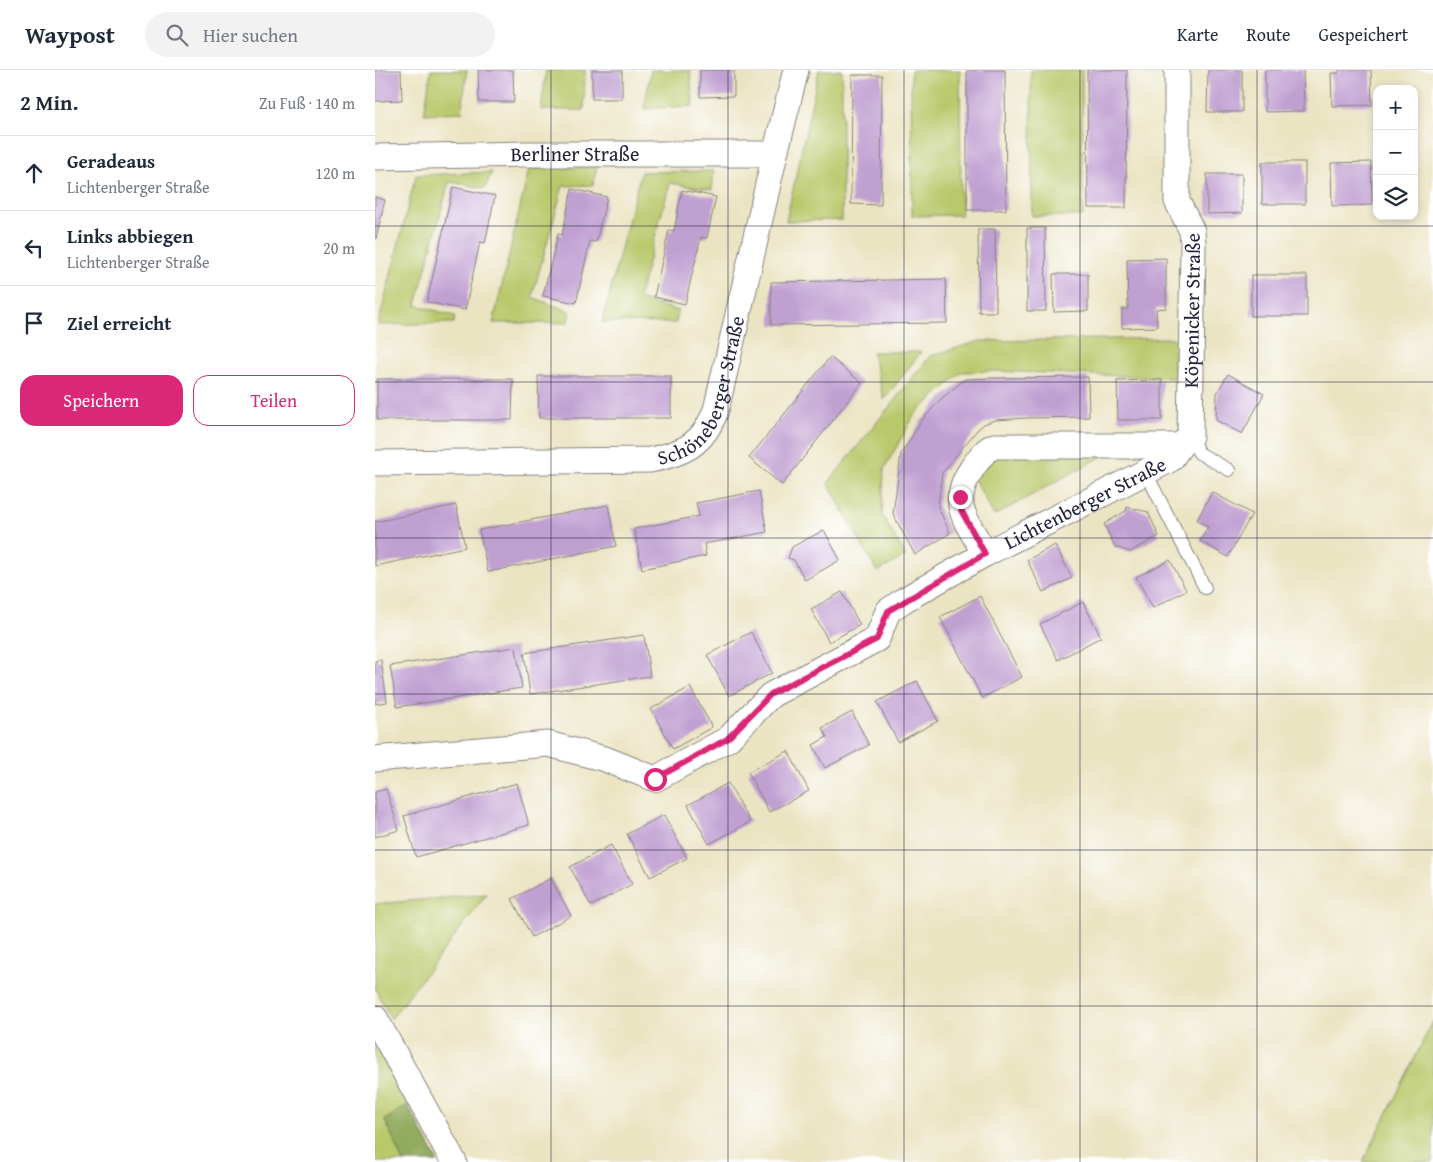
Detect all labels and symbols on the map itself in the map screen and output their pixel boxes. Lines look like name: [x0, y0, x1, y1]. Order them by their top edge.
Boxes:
street label: Berliner Straße: [510, 139, 639, 168]
street label: Köpenicker Straße: [1176, 232, 1207, 388]
street label: Schöneberger Straße: [654, 313, 751, 472]
street label: Lichtenberger Straße: [999, 449, 1171, 556]
route end: [949, 486, 972, 509]
route start: [644, 768, 667, 791]

